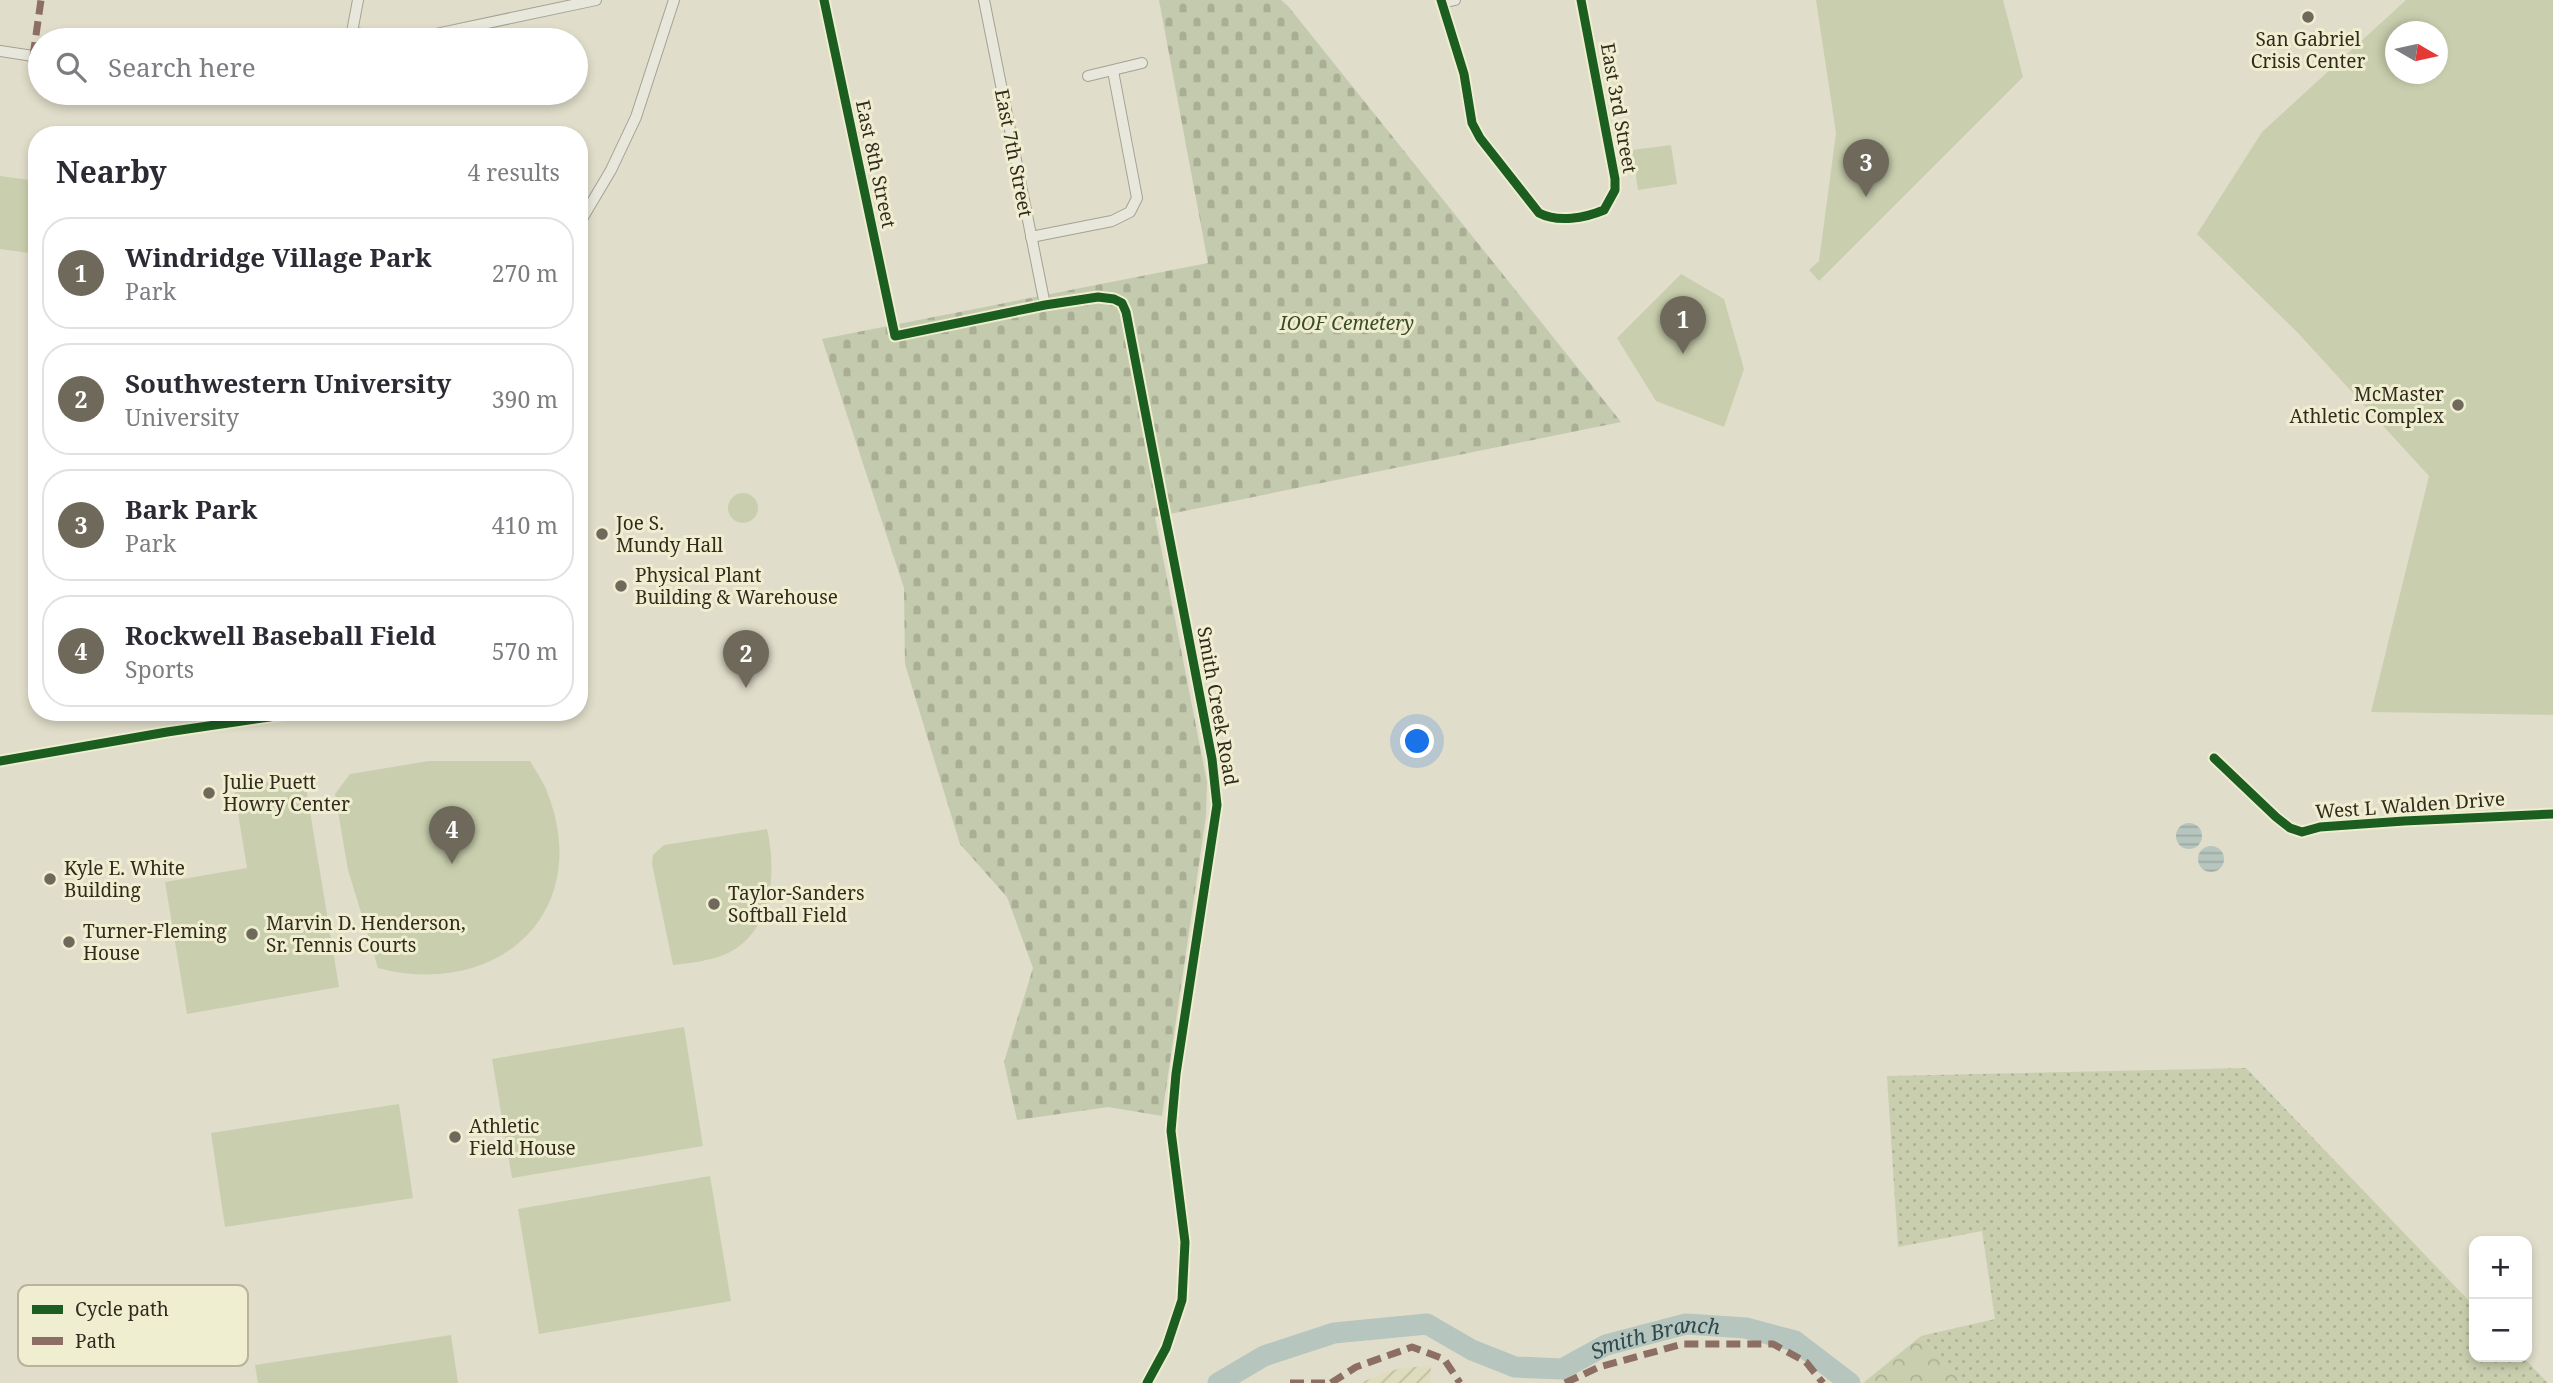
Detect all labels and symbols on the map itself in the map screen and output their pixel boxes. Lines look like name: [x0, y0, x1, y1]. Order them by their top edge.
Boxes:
marker: San Gabriel Crisis Center: [2300, 9, 2316, 25]
north arrow: [2385, 21, 2448, 84]
place label: San Gabriel Crisis Center: [2251, 26, 2365, 74]
street label: East 3rd Street: [1595, 41, 1643, 176]
street label: East 7th Street: [989, 87, 1039, 220]
street label: East 8th Street: [850, 98, 902, 231]
pin: 3: [1843, 139, 1889, 197]
pin: 1: [1660, 296, 1706, 354]
park label: IOOF Cemetery: [1279, 310, 1414, 336]
place label: McMaster Athletic Complex: [2289, 381, 2444, 429]
marker: McMaster Athletic Complex: [2450, 397, 2466, 413]
place label: Joe S. Mundy Hall: [615, 510, 723, 558]
marker: Joe S. Mundy Hall: [594, 526, 610, 542]
place label: Physical Plant Building & Warehouse: [635, 562, 838, 610]
marker: Physical Plant Building & Warehouse: [613, 578, 629, 594]
street label: Smith Creek Road: [1191, 625, 1245, 788]
pin: 2: [723, 630, 769, 688]
your location: [1400, 724, 1434, 758]
place label: Julie Puett Howry Center: [222, 769, 350, 817]
marker: Julie Puett Howry Center: [201, 785, 217, 801]
street label: West L Walden Drive: [2314, 785, 2506, 825]
pin: 4: [429, 806, 475, 864]
place label: Kyle E. White Building: [64, 855, 185, 903]
marker: Kyle E. White Building: [42, 871, 58, 887]
place label: Taylor-Sanders Softball Field: [728, 880, 864, 928]
marker: Taylor-Sanders Softball Field: [706, 896, 722, 912]
place label: Marvin D. Henderson, Sr. Tennis Courts: [266, 910, 466, 958]
place label: Turner-Fleming House: [83, 918, 227, 966]
marker: Marvin D. Henderson, Sr. Tennis Courts: [244, 926, 260, 942]
marker: Turner-Fleming House: [61, 934, 77, 950]
place label: Athletic Field House: [469, 1113, 576, 1161]
marker: Athletic Field House: [447, 1129, 463, 1145]
legend: [18, 1285, 248, 1366]
text: Cycle path: [75, 1296, 169, 1322]
water label: Smith Branch: [1585, 1310, 1721, 1365]
text: Path: [75, 1328, 116, 1354]

